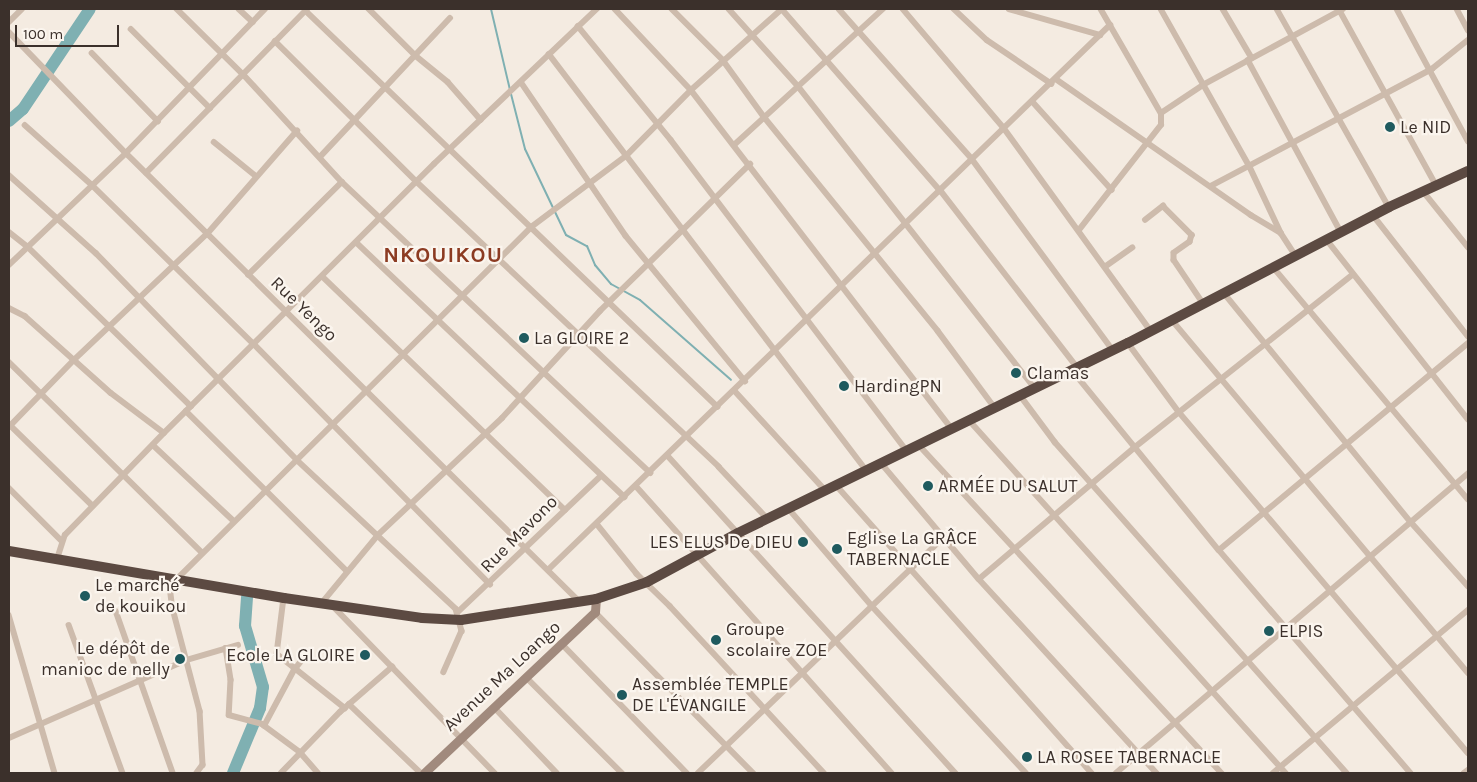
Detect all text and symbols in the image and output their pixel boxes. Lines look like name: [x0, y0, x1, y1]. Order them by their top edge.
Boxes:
scale bar: [18, 15, 121, 47]
text: 100 m: [23, 25, 63, 43]
place label: Le NID: [1400, 116, 1451, 138]
marker: Le NID: [1384, 121, 1396, 133]
district label: NKOUIKOU: [382, 243, 504, 269]
street label: Rue Yengo: [266, 272, 342, 346]
place label: La GLOIRE 2: [534, 327, 629, 349]
marker: La GLOIRE 2: [518, 332, 530, 344]
place label: Clamas: [1027, 362, 1089, 384]
marker: Clamas: [1009, 366, 1023, 380]
place label: HardingPN: [854, 375, 942, 397]
marker: HardingPN: [838, 380, 850, 392]
place label: ARMÉE DU SALUT: [938, 475, 1077, 497]
marker: ARMÉE DU SALUT: [922, 480, 934, 492]
street label: Rue Mavono: [476, 491, 562, 577]
place label: Eglise La GRÂCE TABERNACLE: [847, 528, 977, 570]
place label: LES ELUS De DIEU: [650, 531, 793, 553]
marker: LES ELUS De DIEU: [797, 536, 809, 548]
marker: Eglise La GRÂCE TABERNACLE: [831, 543, 843, 555]
place label: Le marché de kouikou: [95, 575, 186, 618]
marker: Le marché de kouikou: [79, 590, 91, 602]
street label: Avenue Ma Loango: [439, 616, 565, 736]
place label: Groupe scolaire ZOE: [726, 619, 827, 662]
place label: ELPIS: [1279, 620, 1323, 642]
marker: ELPIS: [1263, 625, 1275, 637]
marker: Groupe scolaire ZOE: [710, 634, 722, 646]
place label: Le dépôt de manioc de nelly: [41, 638, 170, 681]
place label: Ecole LA GLOIRE: [226, 644, 355, 666]
marker: Ecole LA GLOIRE: [359, 649, 371, 661]
marker: Le dépôt de manioc de nelly: [174, 653, 186, 665]
place label: Assemblée TEMPLE DE L'ÉVANGILE: [632, 674, 789, 716]
marker: Assemblée TEMPLE DE L'ÉVANGILE: [616, 689, 628, 701]
place label: LA ROSEE TABERNACLE: [1037, 746, 1221, 768]
marker: LA ROSEE TABERNACLE: [1021, 751, 1033, 763]

